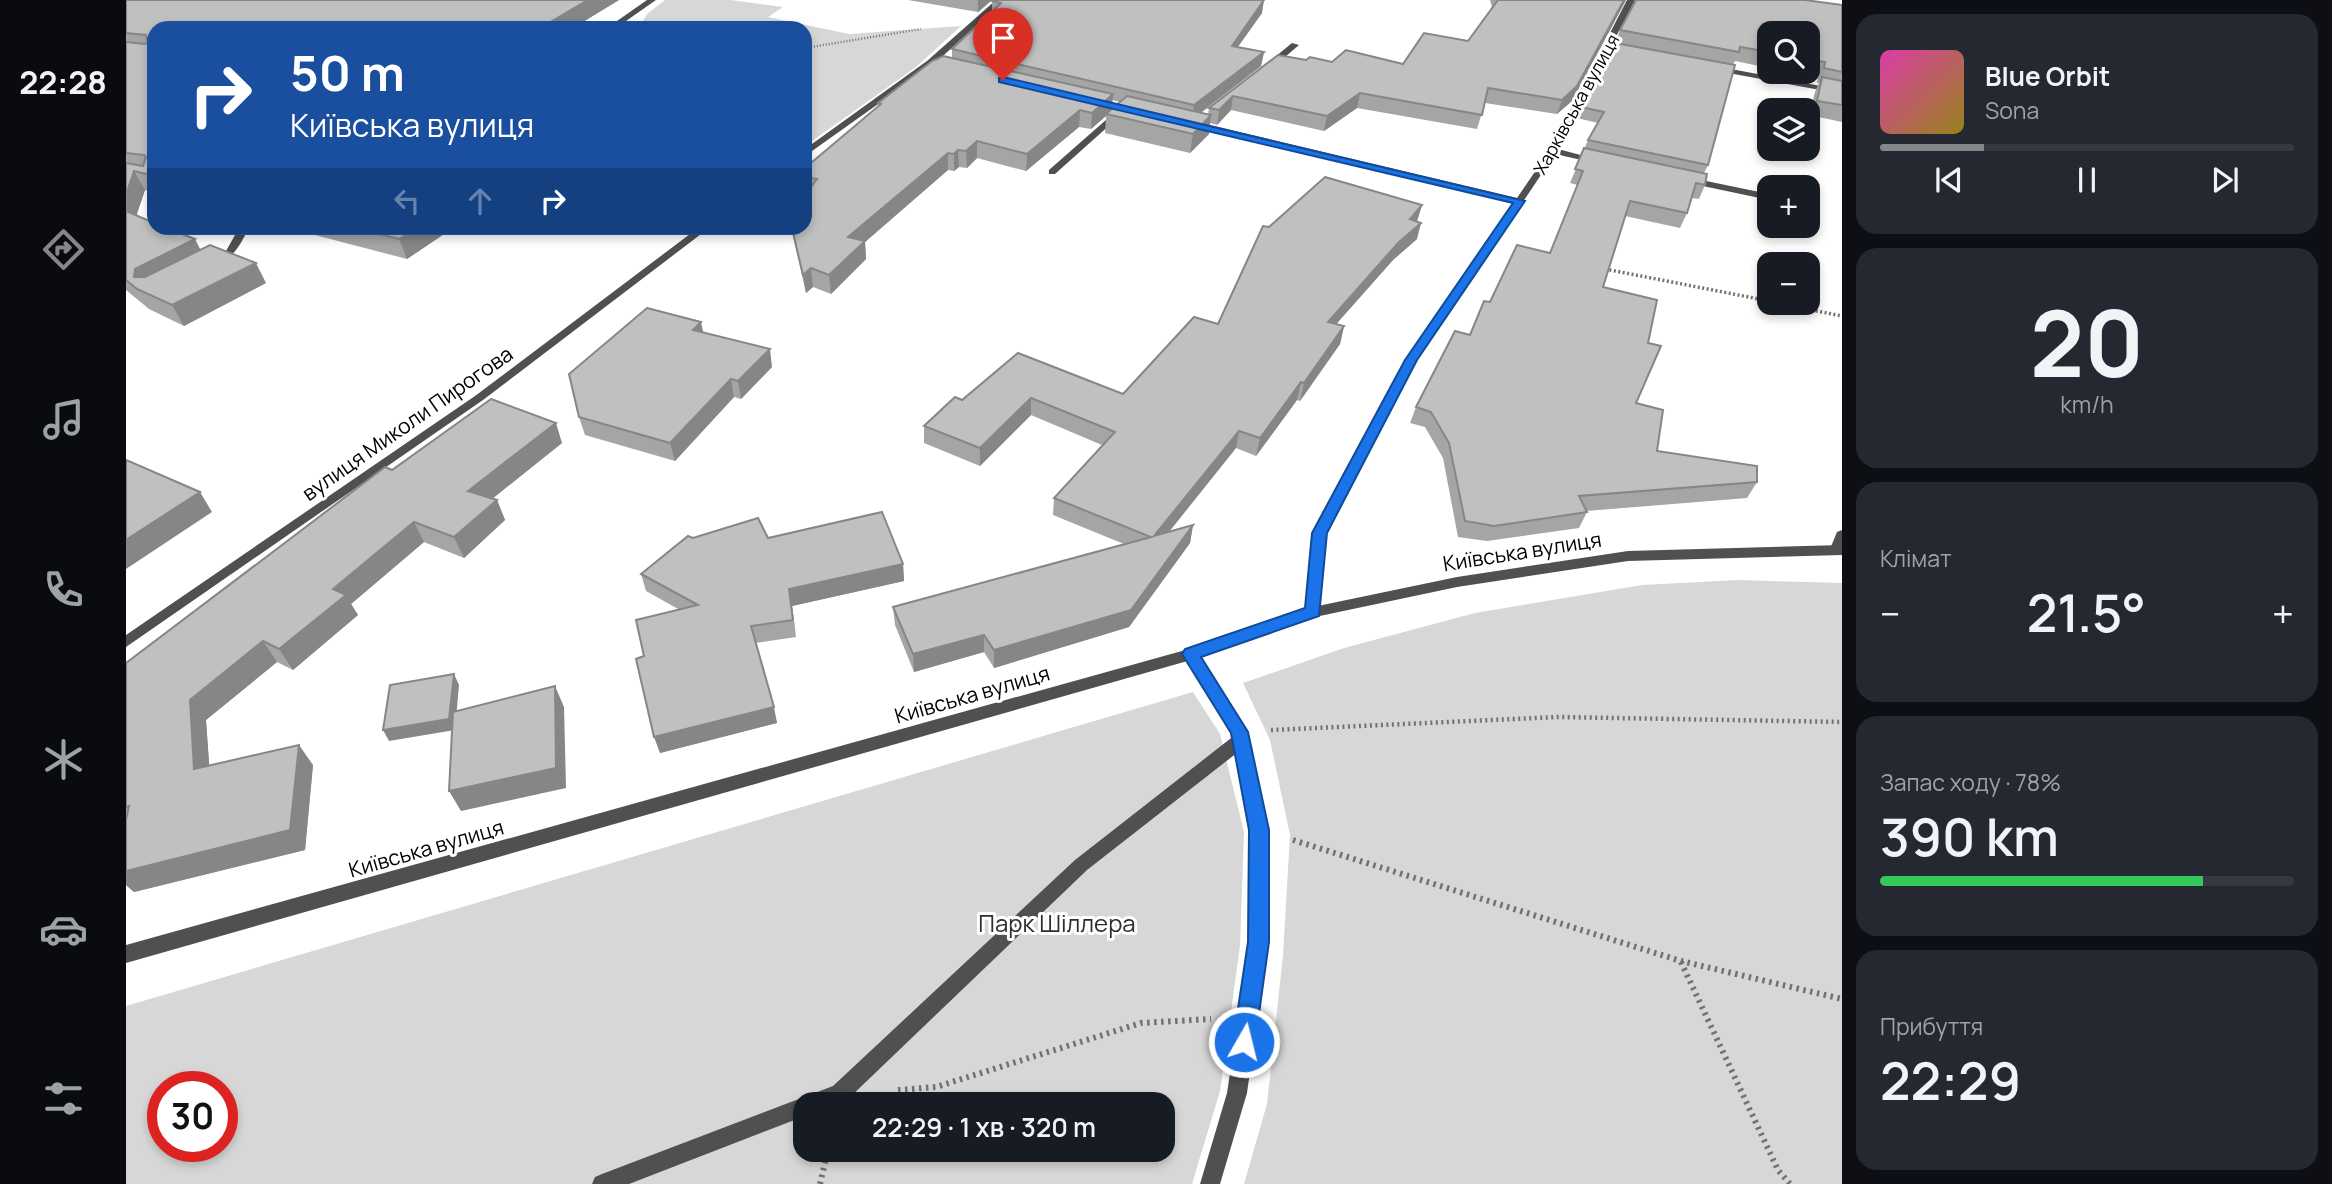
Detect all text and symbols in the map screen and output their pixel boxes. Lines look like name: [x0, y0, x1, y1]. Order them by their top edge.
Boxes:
pin: [973, 8, 1033, 80]
icon: arrive: [984, 19, 1022, 57]
map controls: [1757, 21, 1820, 315]
button: search: [1757, 21, 1820, 84]
street label: Харківська вулиця: [1527, 30, 1625, 178]
text: 50 m: [290, 39, 405, 106]
icon: right: [175, 49, 266, 140]
text: Blue Orbit: [1985, 58, 2110, 94]
text: 22:28: [19, 60, 107, 104]
text: Sona: [1985, 94, 2039, 126]
button: layers: [1757, 98, 1820, 161]
text: Київська вулиця: [290, 103, 534, 147]
icon: previous: [1930, 161, 1968, 199]
icon: pause: [2068, 161, 2106, 199]
icon: next: [2206, 161, 2244, 199]
button: +: [1757, 175, 1820, 238]
icon: left: [388, 182, 426, 220]
icon: ahead: [461, 182, 499, 220]
icon: right: [534, 182, 572, 220]
icon: directions: [39, 225, 88, 274]
button: −: [1757, 252, 1820, 315]
text: 20: [2030, 280, 2144, 404]
street label: вулиця Миколи Пирогова: [296, 339, 518, 507]
text: km/h: [2060, 388, 2114, 420]
icon: music: [39, 395, 88, 444]
street label: Київська вулиця: [1441, 525, 1603, 577]
text: Клімат: [1880, 542, 1952, 574]
icon: phone: [39, 565, 88, 614]
text: 21.5°: [2027, 577, 2146, 648]
text: −: [1880, 587, 1901, 639]
text: +: [2272, 587, 2294, 639]
street label: Київська вулиця: [891, 658, 1053, 730]
icon: climate: [39, 735, 88, 784]
text: Запас ходу · 78%: [1880, 766, 2061, 798]
text: 390 km: [1880, 801, 2059, 872]
street label: Київська вулиця: [345, 812, 507, 884]
icon: car: [39, 905, 88, 954]
park label: Парк Шіллера: [978, 906, 1136, 939]
position arrow: [1207, 1005, 1281, 1079]
text: Прибуття: [1880, 1010, 1983, 1042]
text: 22:29: [1880, 1045, 2021, 1116]
speed limit sign: 30: [147, 1071, 238, 1162]
icon: filters: [39, 1074, 88, 1123]
text: 22:29 · 1 хв · 320 m: [872, 1109, 1096, 1145]

